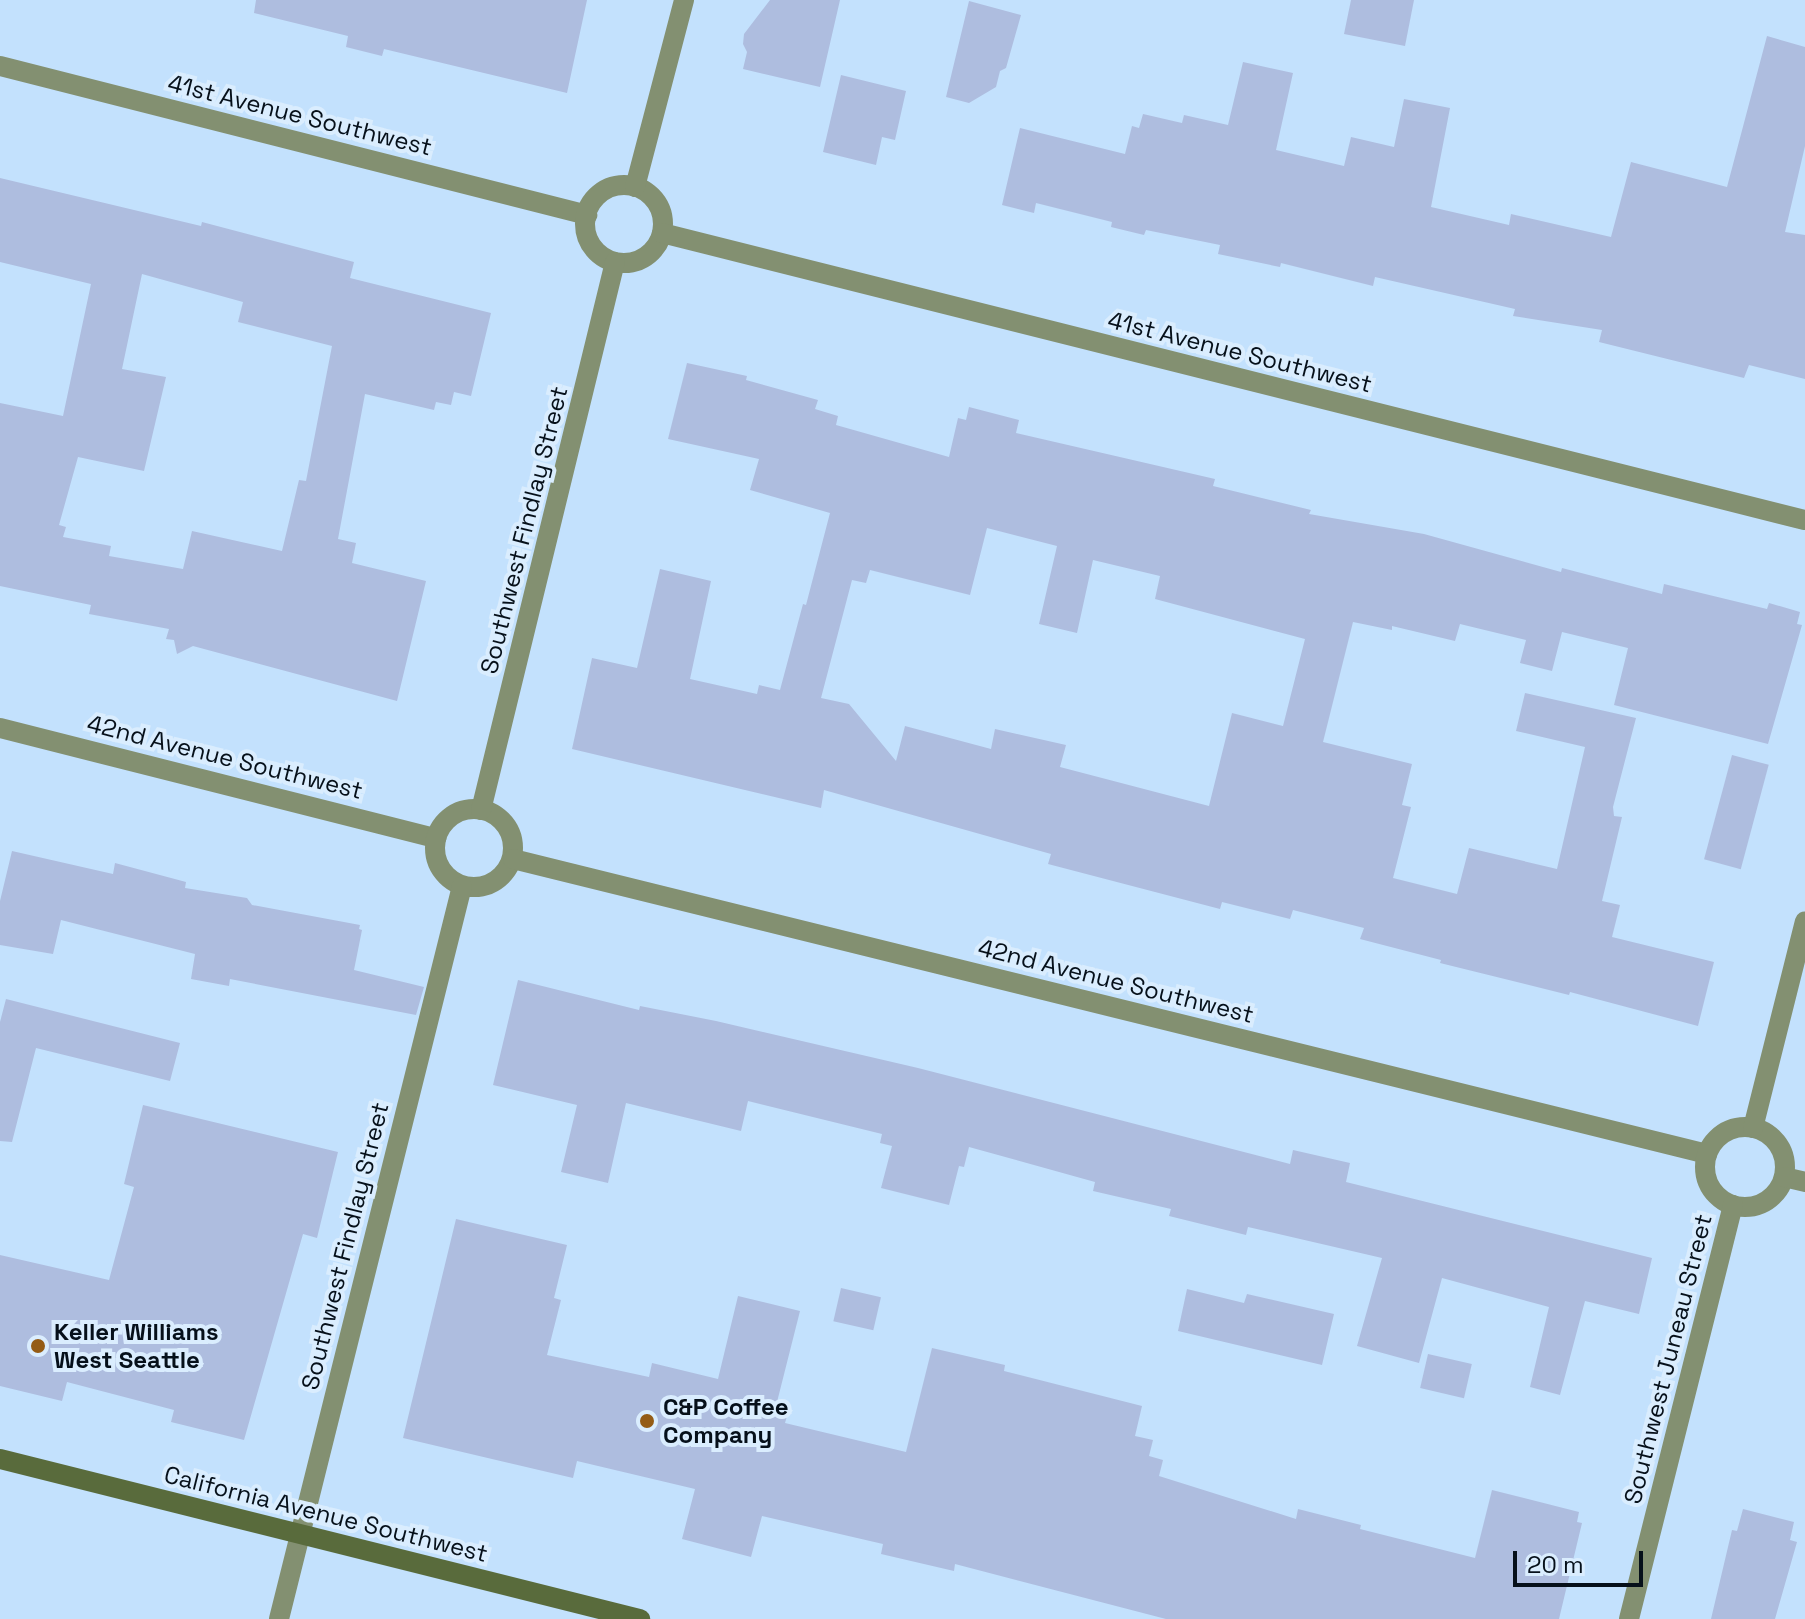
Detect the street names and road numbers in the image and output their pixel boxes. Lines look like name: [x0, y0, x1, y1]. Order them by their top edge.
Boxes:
street label: 41st Avenue Southwest: [165, 68, 435, 162]
street label: 41st Avenue Southwest: [1105, 305, 1375, 399]
street label: Southwest Findlay Street: [474, 383, 574, 677]
street label: 42nd Avenue Southwest: [84, 709, 366, 805]
street label: 42nd Avenue Southwest: [975, 933, 1257, 1029]
street label: Southwest Findlay Street: [295, 1099, 395, 1393]
street label: Southwest Juneau Street: [1618, 1211, 1718, 1507]
street label: California Avenue Southwest: [161, 1460, 491, 1568]

